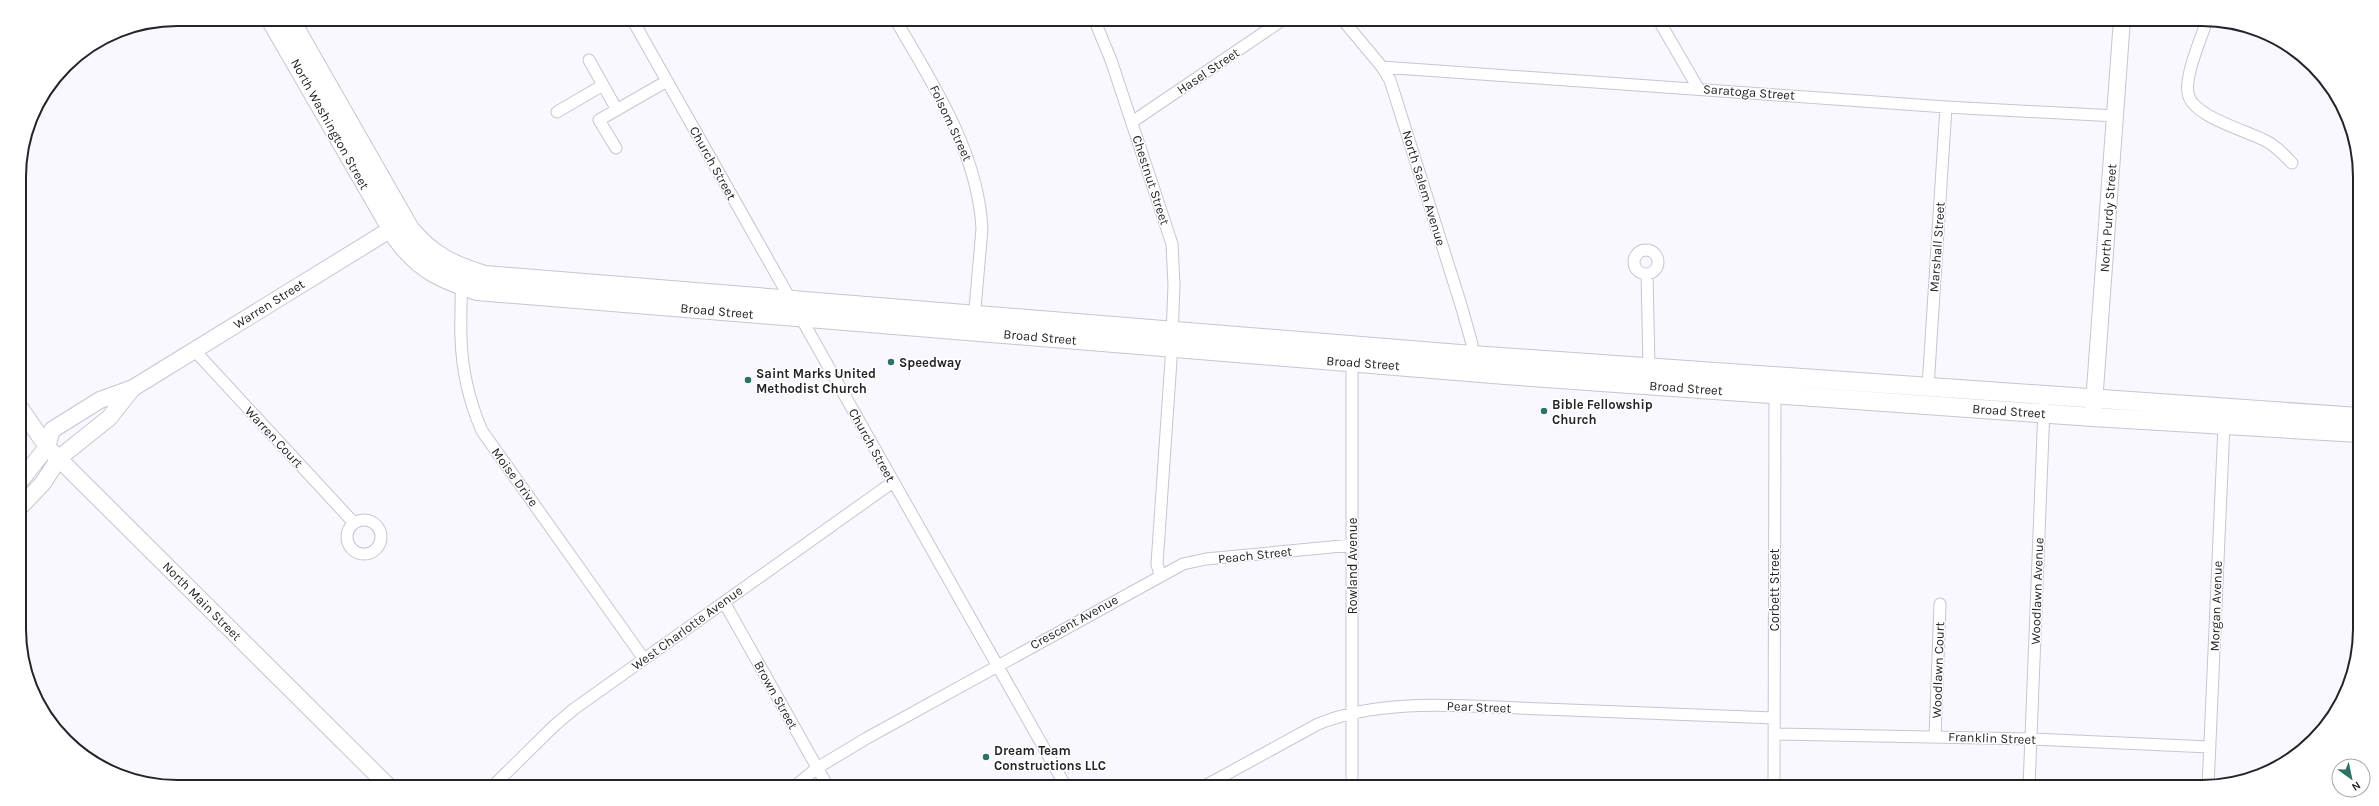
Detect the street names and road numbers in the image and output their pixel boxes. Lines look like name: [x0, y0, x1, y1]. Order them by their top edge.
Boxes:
street label: Hasel Street: [1174, 45, 1242, 97]
street label: North Washington Street: [288, 56, 372, 192]
street label: Saratoga Street: [1703, 81, 1796, 103]
street label: Folsom Street: [927, 83, 975, 163]
street label: Church Street: [687, 124, 739, 202]
street label: North Salem Avenue: [1399, 128, 1449, 248]
street label: Chestnut Street: [1129, 133, 1173, 227]
street label: North Purdy Street: [2097, 163, 2119, 273]
street label: Marshall Street: [1926, 201, 1948, 293]
street label: Warren Street: [231, 276, 307, 332]
street label: Broad Street: [680, 300, 754, 322]
street label: Broad Street: [1003, 326, 1077, 348]
street label: Broad Street: [1326, 353, 1400, 373]
street label: Broad Street: [1649, 378, 1723, 398]
street label: Broad Street: [1972, 401, 2046, 421]
street label: Warren Court: [242, 403, 306, 471]
street label: Church Street: [846, 406, 898, 484]
street label: Moise Drive: [489, 445, 542, 510]
street label: Rowland Avenue: [1345, 517, 1360, 614]
street label: Woodlawn Avenue: [2028, 537, 2046, 645]
street label: Peach Street: [1217, 544, 1293, 566]
street label: Corbett Street: [1767, 549, 1782, 631]
street label: North Main Street: [160, 559, 245, 644]
street label: Morgan Avenue: [2207, 560, 2225, 652]
street label: West Charlotte Avenue: [629, 583, 746, 673]
street label: Crescent Avenue: [1027, 591, 1121, 652]
street label: Woodlawn Court: [1929, 621, 1947, 719]
street label: Brown Street: [751, 658, 801, 732]
street label: Pear Street: [1447, 698, 1512, 716]
street label: Franklin Street: [1948, 729, 2036, 747]

